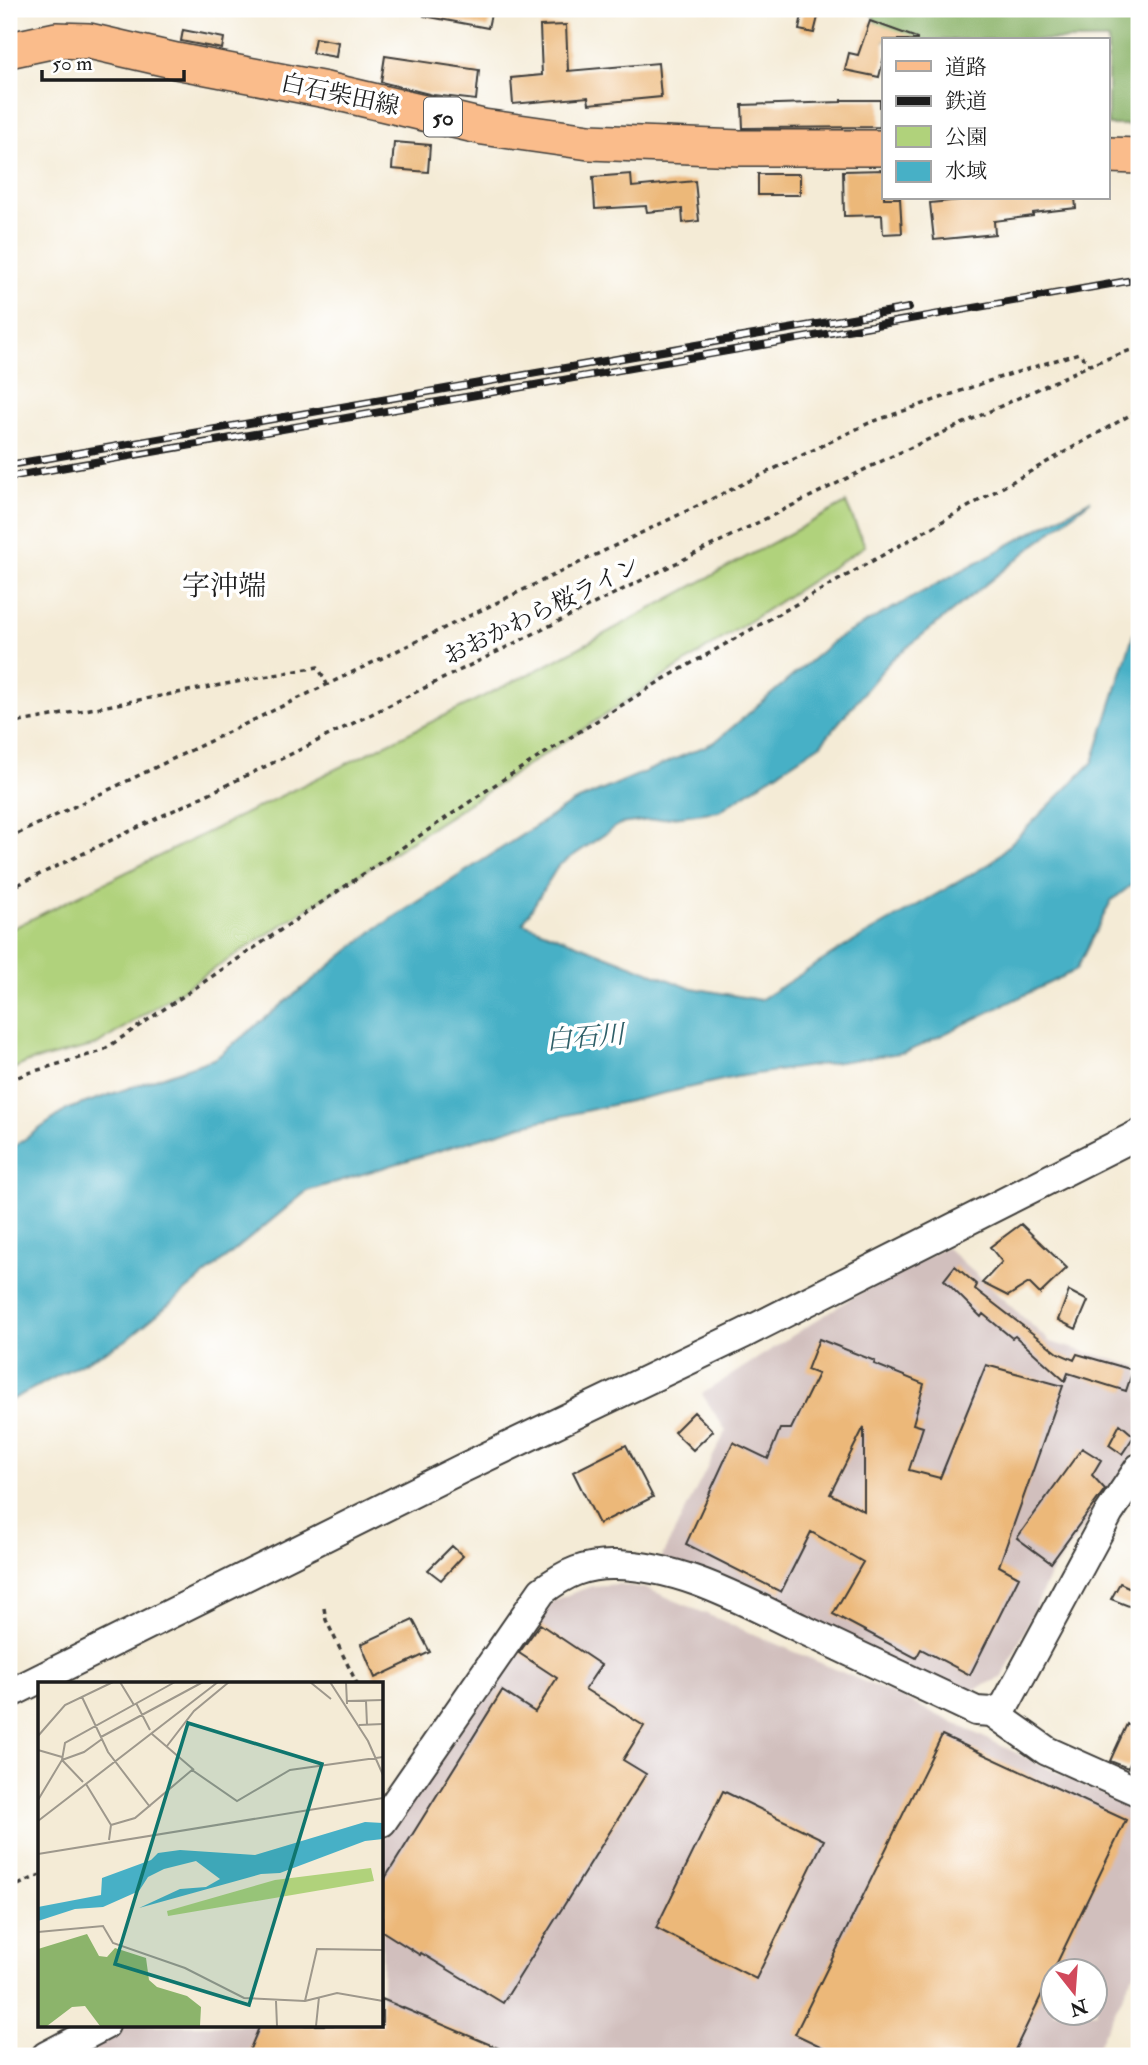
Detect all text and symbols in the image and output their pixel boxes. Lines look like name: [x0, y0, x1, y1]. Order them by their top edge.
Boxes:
scale bar: [42, 38, 184, 82]
legend: [882, 38, 1110, 200]
text: 50 m: [52, 50, 93, 77]
text: 道路: [945, 54, 987, 81]
street label: 白石柴田線: [278, 67, 402, 123]
text: 鉄道: [945, 88, 987, 115]
road number: 50: [424, 98, 462, 136]
text: 公園: [945, 124, 987, 151]
text: 水域: [945, 158, 987, 185]
street label: おおかわら桜ライン: [438, 550, 646, 672]
district label: 字沖端: [182, 569, 266, 604]
water label: 白石川: [545, 1018, 628, 1057]
inset map: [38, 1682, 383, 2026]
north arrow: [1040, 1956, 1110, 2026]
text: N: [1066, 1993, 1091, 2022]

